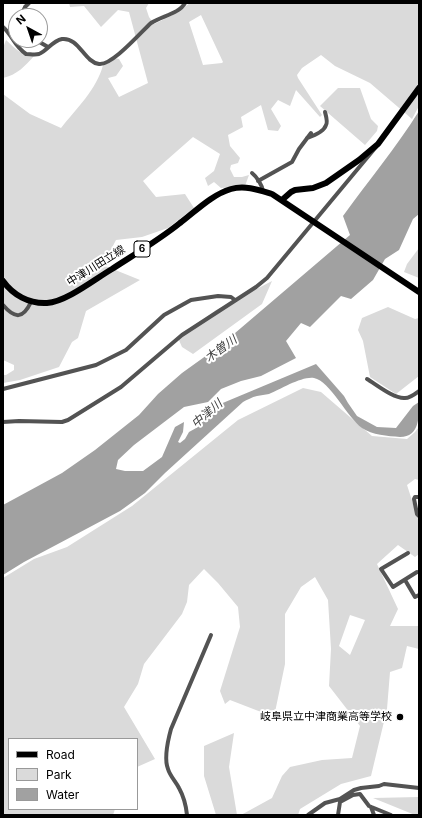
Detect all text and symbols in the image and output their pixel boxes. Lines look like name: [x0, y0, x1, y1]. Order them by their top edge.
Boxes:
north arrow: [8, 8, 48, 48]
text: N: [13, 12, 29, 28]
road number: 6: [134, 241, 150, 257]
street label: 中津川田立線: [65, 243, 127, 289]
water label: 木曽川: [202, 333, 240, 365]
water label: 中津川: [189, 397, 225, 431]
place label: 岐阜県立中津商業高等学校: [260, 710, 392, 724]
marker: 岐阜県立中津商業高等学校: [395, 712, 405, 722]
legend: [8, 738, 138, 810]
text: Road: [46, 747, 75, 762]
text: Park: [46, 767, 72, 782]
text: Water: [46, 787, 79, 802]

